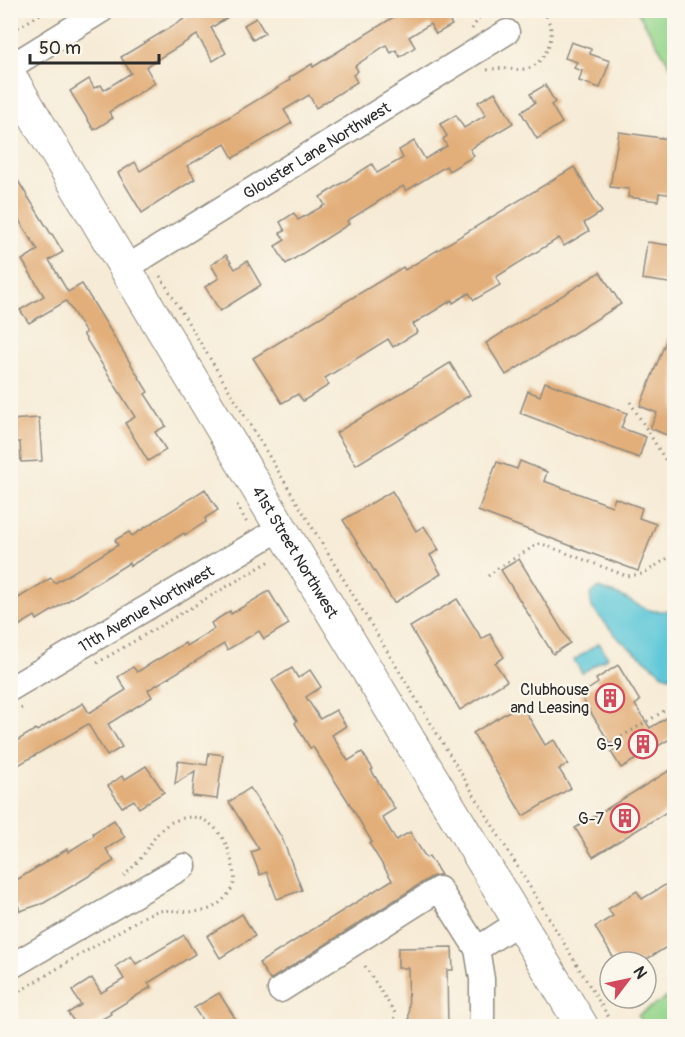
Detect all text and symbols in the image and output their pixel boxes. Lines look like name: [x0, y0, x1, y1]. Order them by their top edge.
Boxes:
scale bar: [30, 27, 159, 65]
text: 50 m: [39, 37, 81, 60]
street label: Glouster Lane Northwest: [240, 97, 395, 204]
street label: 41st Street Northwest: [247, 483, 343, 623]
street label: 11th Avenue Northwest: [75, 561, 218, 657]
place label: Clubhouse and Leasing: [510, 680, 589, 718]
building icon: Clubhouse and Leasing: [594, 682, 626, 714]
building icon: G-9: [627, 728, 659, 760]
place label: G-9: [596, 735, 622, 755]
building icon: G-7: [609, 802, 641, 834]
place label: G-7: [578, 809, 605, 829]
north arrow: [598, 950, 658, 1010]
text: N: [629, 963, 651, 983]

